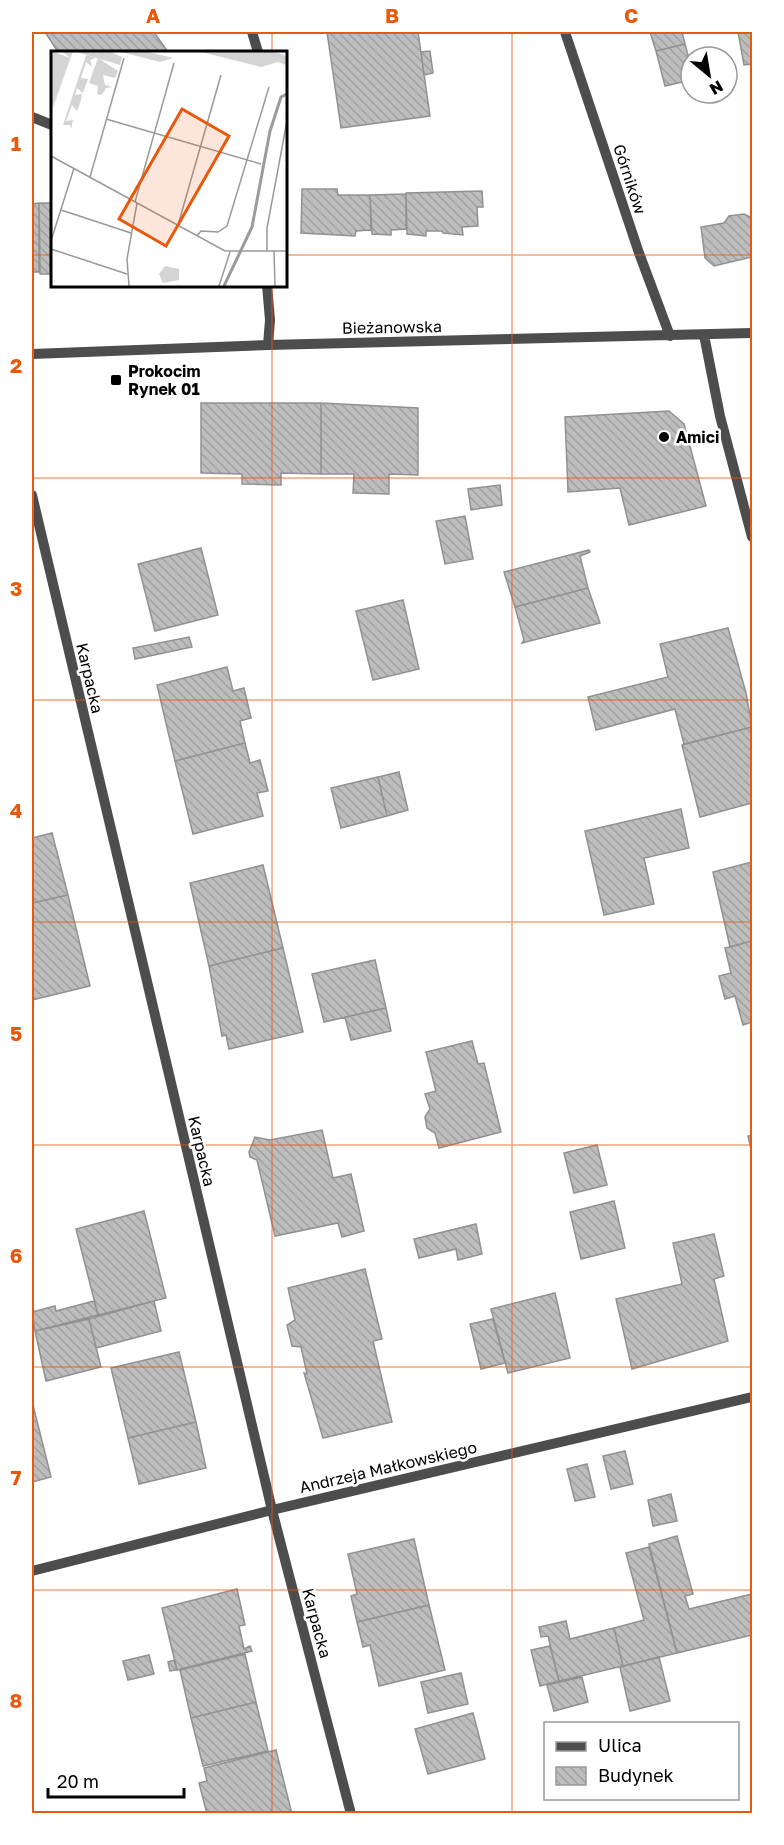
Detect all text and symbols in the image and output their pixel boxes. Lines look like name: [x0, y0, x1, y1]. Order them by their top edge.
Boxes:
text: A: [146, 3, 160, 27]
text: B: [385, 3, 399, 27]
text: C: [624, 3, 638, 27]
north arrow: [679, 45, 739, 105]
inset map: [51, 51, 286, 286]
text: N: [706, 76, 727, 100]
text: 1: [11, 131, 21, 155]
street label: Górników: [609, 141, 651, 217]
street label: Bieżanowska: [342, 316, 442, 338]
text: 2: [10, 353, 22, 377]
place label: Prokocim Rynek 01: [128, 361, 200, 399]
marker: Prokocim Rynek 01: [109, 373, 123, 387]
place label: Amici: [676, 427, 719, 447]
marker: Amici: [657, 430, 671, 444]
text: 3: [10, 576, 22, 600]
street label: Karpacka: [72, 641, 108, 715]
text: 4: [10, 798, 22, 822]
text: 5: [10, 1021, 22, 1045]
street label: Karpacka: [184, 1114, 220, 1188]
text: 6: [10, 1243, 22, 1267]
street label: Andrzeja Małkowskiego: [297, 1437, 479, 1497]
text: 7: [11, 1465, 22, 1489]
street label: Karpacka: [298, 1586, 336, 1660]
text: 8: [10, 1688, 22, 1712]
legend: [544, 1722, 739, 1800]
text: Ulica: [598, 1734, 642, 1756]
scale bar: [48, 1761, 184, 1799]
text: Budynek: [598, 1764, 674, 1786]
text: 20 m: [57, 1770, 99, 1792]

